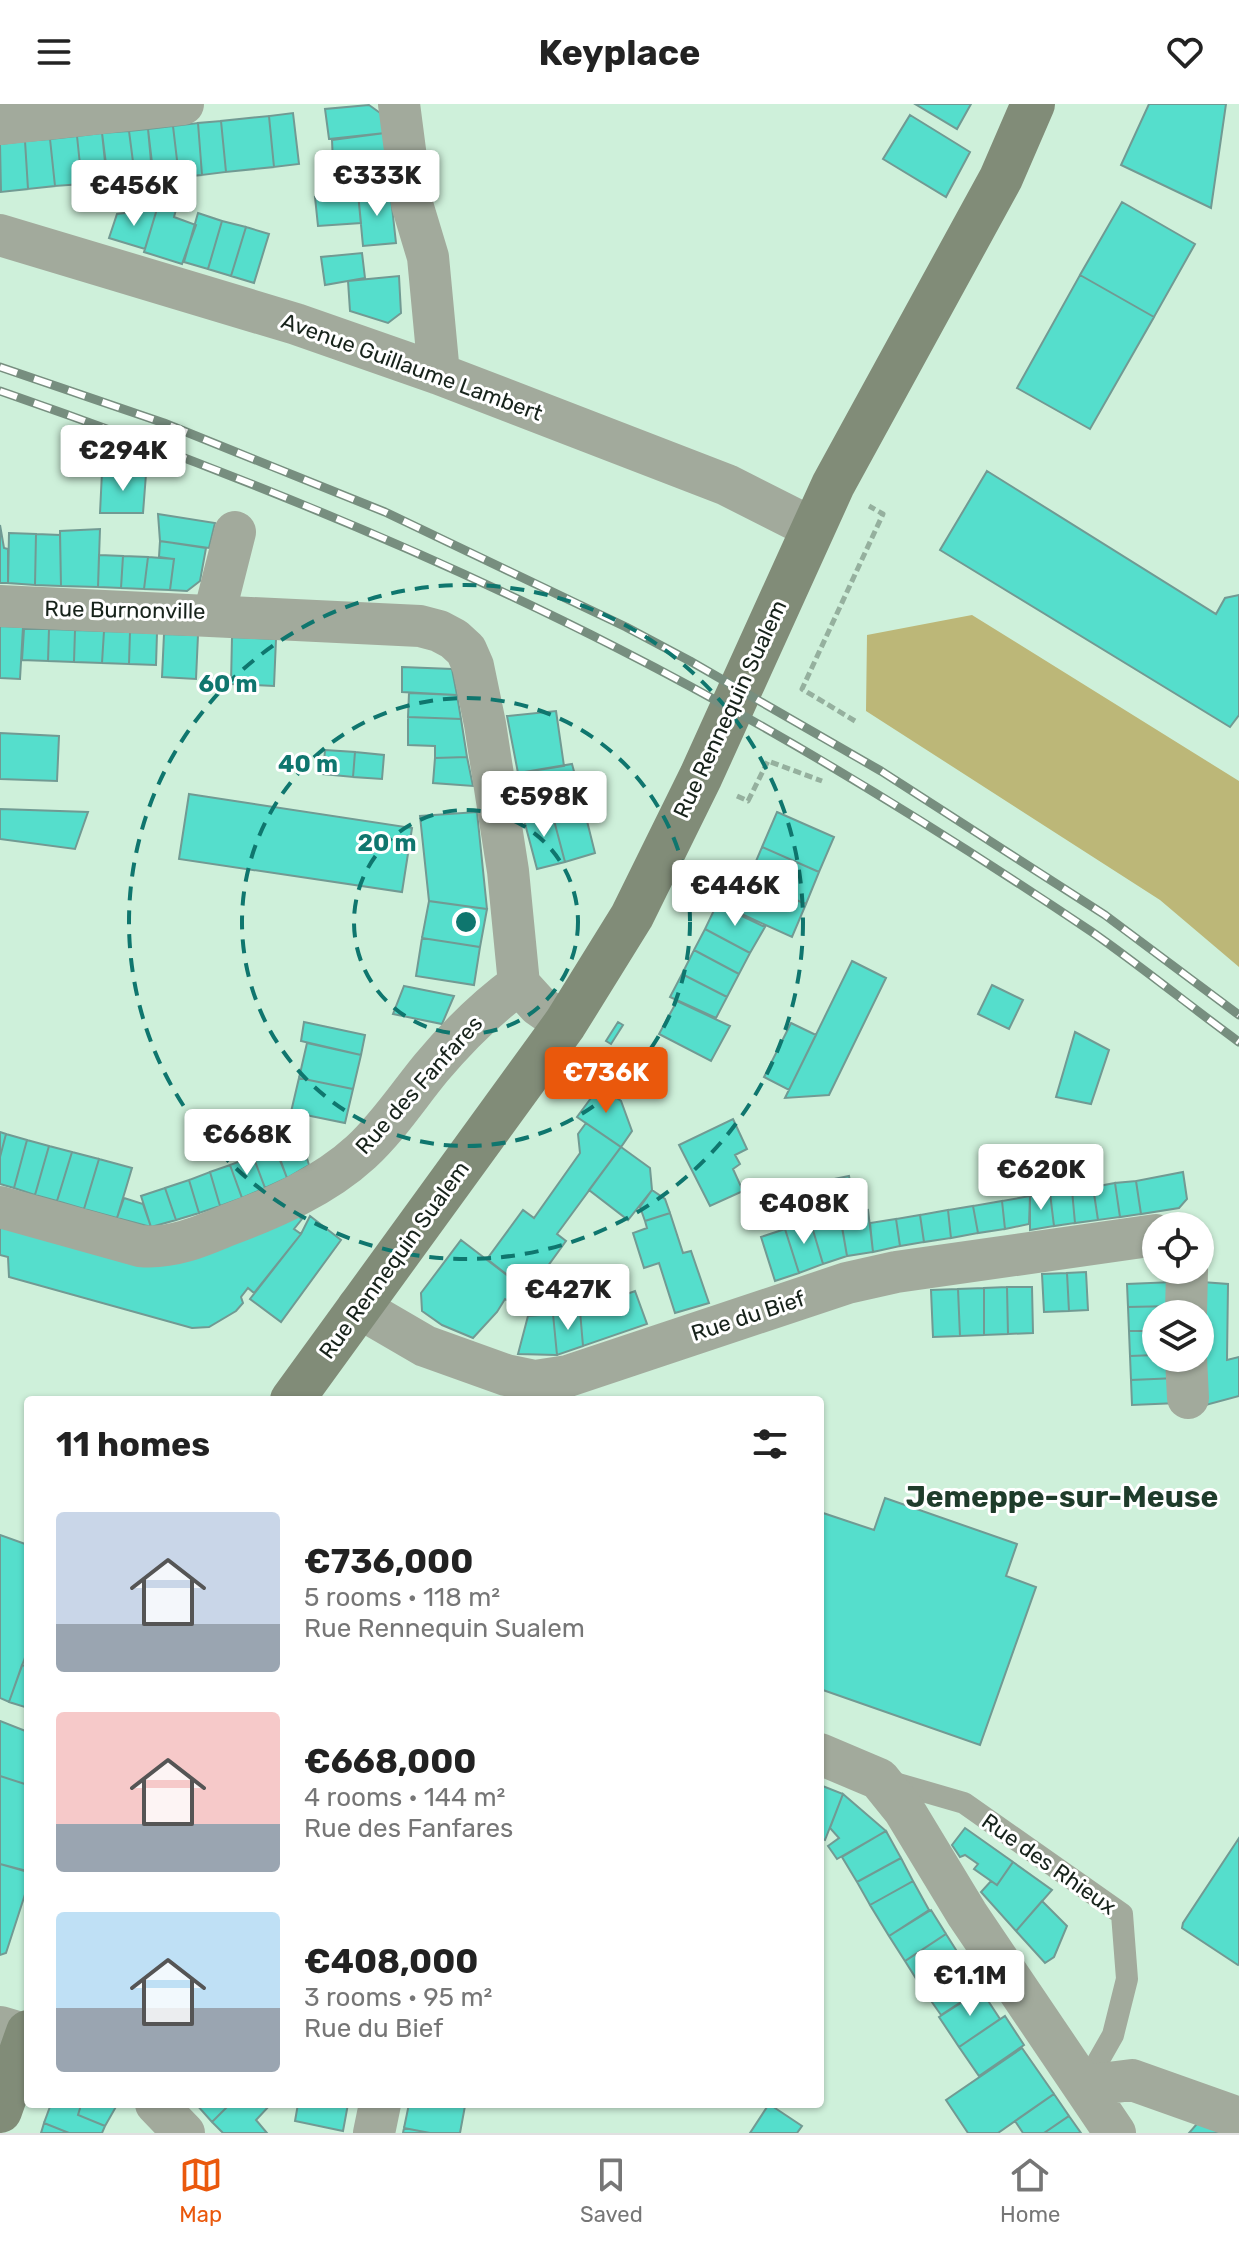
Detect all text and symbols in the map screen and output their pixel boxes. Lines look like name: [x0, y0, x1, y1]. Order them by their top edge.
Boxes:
icon: menu: [32, 30, 76, 74]
icon: heart: [1163, 30, 1207, 74]
text: Keyplace: [539, 31, 700, 74]
pin: €333K: [321, 150, 433, 218]
pin: €456K: [78, 160, 190, 228]
text: €333K: [332, 160, 422, 191]
text: €456K: [89, 170, 179, 201]
street label: Avenue Guillaume Lambert: [278, 307, 547, 427]
pin: €294K: [67, 425, 179, 493]
text: €294K: [79, 435, 167, 466]
street label: Rue Burnonville: [44, 595, 206, 625]
street label: Rue Rennequin Sualem: [668, 596, 792, 822]
text: 60 m: [198, 670, 258, 698]
text: 40 m: [278, 750, 338, 778]
pin: €598K: [488, 771, 600, 839]
text: €598K: [500, 781, 588, 812]
text: 20 m: [357, 829, 417, 857]
pin: €446K: [679, 860, 791, 928]
text: €446K: [690, 870, 780, 901]
centre of rings: [452, 908, 480, 936]
street label: Rue des Fanfares: [350, 1010, 488, 1160]
pin: €736K: [550, 1047, 662, 1115]
text: €736K: [563, 1057, 649, 1088]
pin: €668K: [191, 1109, 303, 1177]
text: €668K: [202, 1119, 292, 1150]
pin: €620K: [985, 1144, 1097, 1212]
text: €620K: [996, 1154, 1086, 1185]
street label: Rue Rennequin Sualem: [313, 1156, 475, 1364]
pin: €408K: [748, 1178, 860, 1246]
text: €408K: [759, 1188, 849, 1219]
map controls: [1142, 1212, 1214, 1372]
button: locate: [1142, 1212, 1214, 1284]
pin: €427K: [512, 1264, 624, 1332]
text: €427K: [524, 1274, 612, 1305]
street label: Rue du Bief: [688, 1285, 809, 1347]
button: layers: [1142, 1300, 1214, 1372]
icon: filters: [748, 1422, 792, 1466]
text: 11 homes: [56, 1424, 210, 1465]
district label: Jemeppe-sur-Meuse: [906, 1479, 1218, 1515]
text: €736,000: [304, 1541, 473, 1582]
icon: home: [120, 1544, 216, 1640]
text: 5 rooms · 118 m²: [304, 1582, 500, 1613]
text: Rue Rennequin Sualem: [304, 1613, 585, 1644]
text: €668,000: [304, 1741, 476, 1782]
icon: home: [120, 1744, 216, 1840]
text: 4 rooms · 144 m²: [304, 1782, 505, 1813]
street label: Rue des Rhieux: [977, 1808, 1122, 1920]
text: Rue des Fanfares: [304, 1813, 513, 1844]
text: €408,000: [304, 1941, 478, 1982]
icon: home: [120, 1944, 216, 2040]
pin: €1.1M: [914, 1950, 1026, 2018]
text: €1.1M: [933, 1960, 1007, 1991]
text: 3 rooms · 95 m²: [304, 1982, 492, 2013]
text: Rue du Bief: [304, 2013, 443, 2044]
tab: Map: [179, 2153, 223, 2228]
tab: Saved: [580, 2153, 643, 2228]
tab: Home: [1000, 2153, 1060, 2228]

